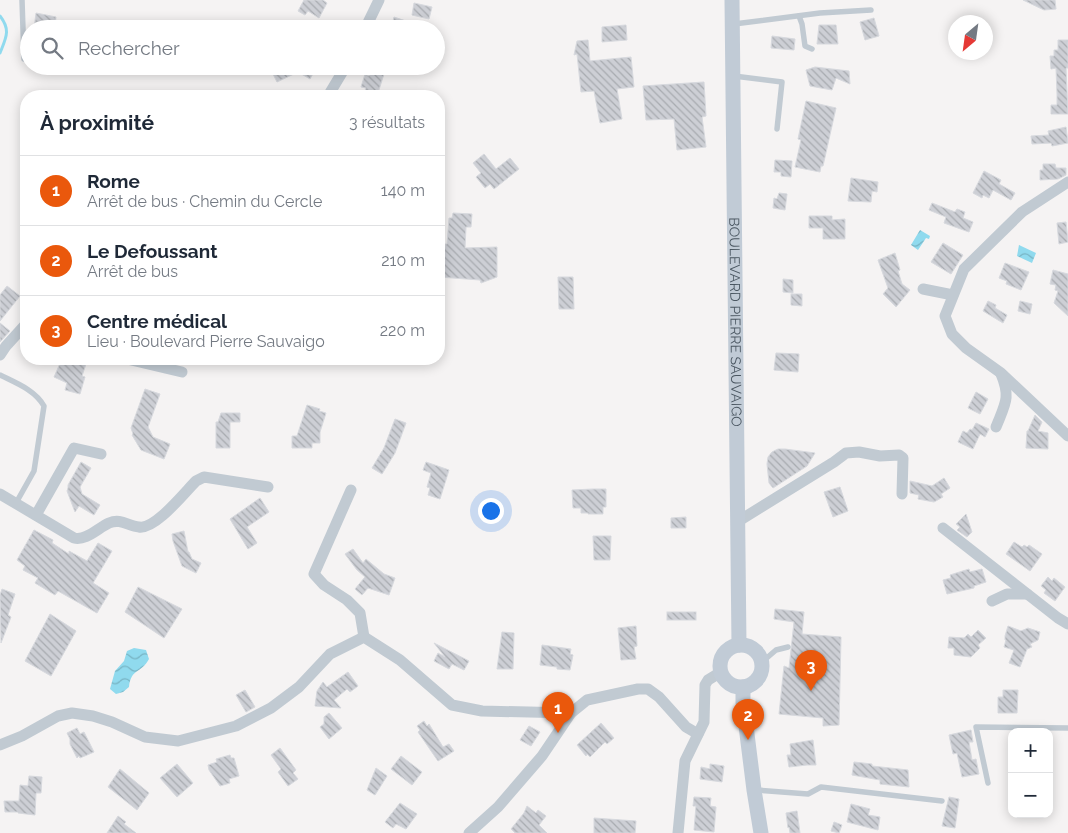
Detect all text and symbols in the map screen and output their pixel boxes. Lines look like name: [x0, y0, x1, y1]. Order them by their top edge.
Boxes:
north arrow: [948, 15, 993, 60]
search box: [20, 20, 445, 75]
icon: search: [38, 34, 66, 62]
text: Rechercher: [78, 37, 180, 59]
text: À proximité: [40, 110, 154, 135]
text: 3 résultats: [349, 113, 425, 132]
text: Rome: [87, 170, 140, 192]
text: 1: [52, 181, 60, 200]
text: 140 m: [381, 181, 425, 200]
text: Arrêt de bus · Chemin du Cercle: [87, 192, 322, 211]
street label: BOULEVARD PIERRE SAUVAIGO: [726, 217, 745, 427]
text: Le Defoussant: [87, 240, 217, 262]
text: 2: [51, 251, 61, 270]
text: 210 m: [381, 251, 425, 270]
text: Arrêt de bus: [87, 262, 178, 281]
text: Centre médical: [87, 310, 227, 332]
text: 3: [52, 321, 60, 340]
text: 220 m: [380, 321, 425, 340]
text: Lieu · Boulevard Pierre Sauvaigo: [87, 332, 325, 351]
your location: [478, 498, 504, 524]
pin: 3: [795, 650, 827, 691]
pin: 1: [542, 692, 574, 733]
pin: 2: [732, 699, 764, 740]
map controls: [1008, 728, 1053, 818]
button: +: [1008, 728, 1053, 773]
button: −: [1008, 773, 1053, 818]

